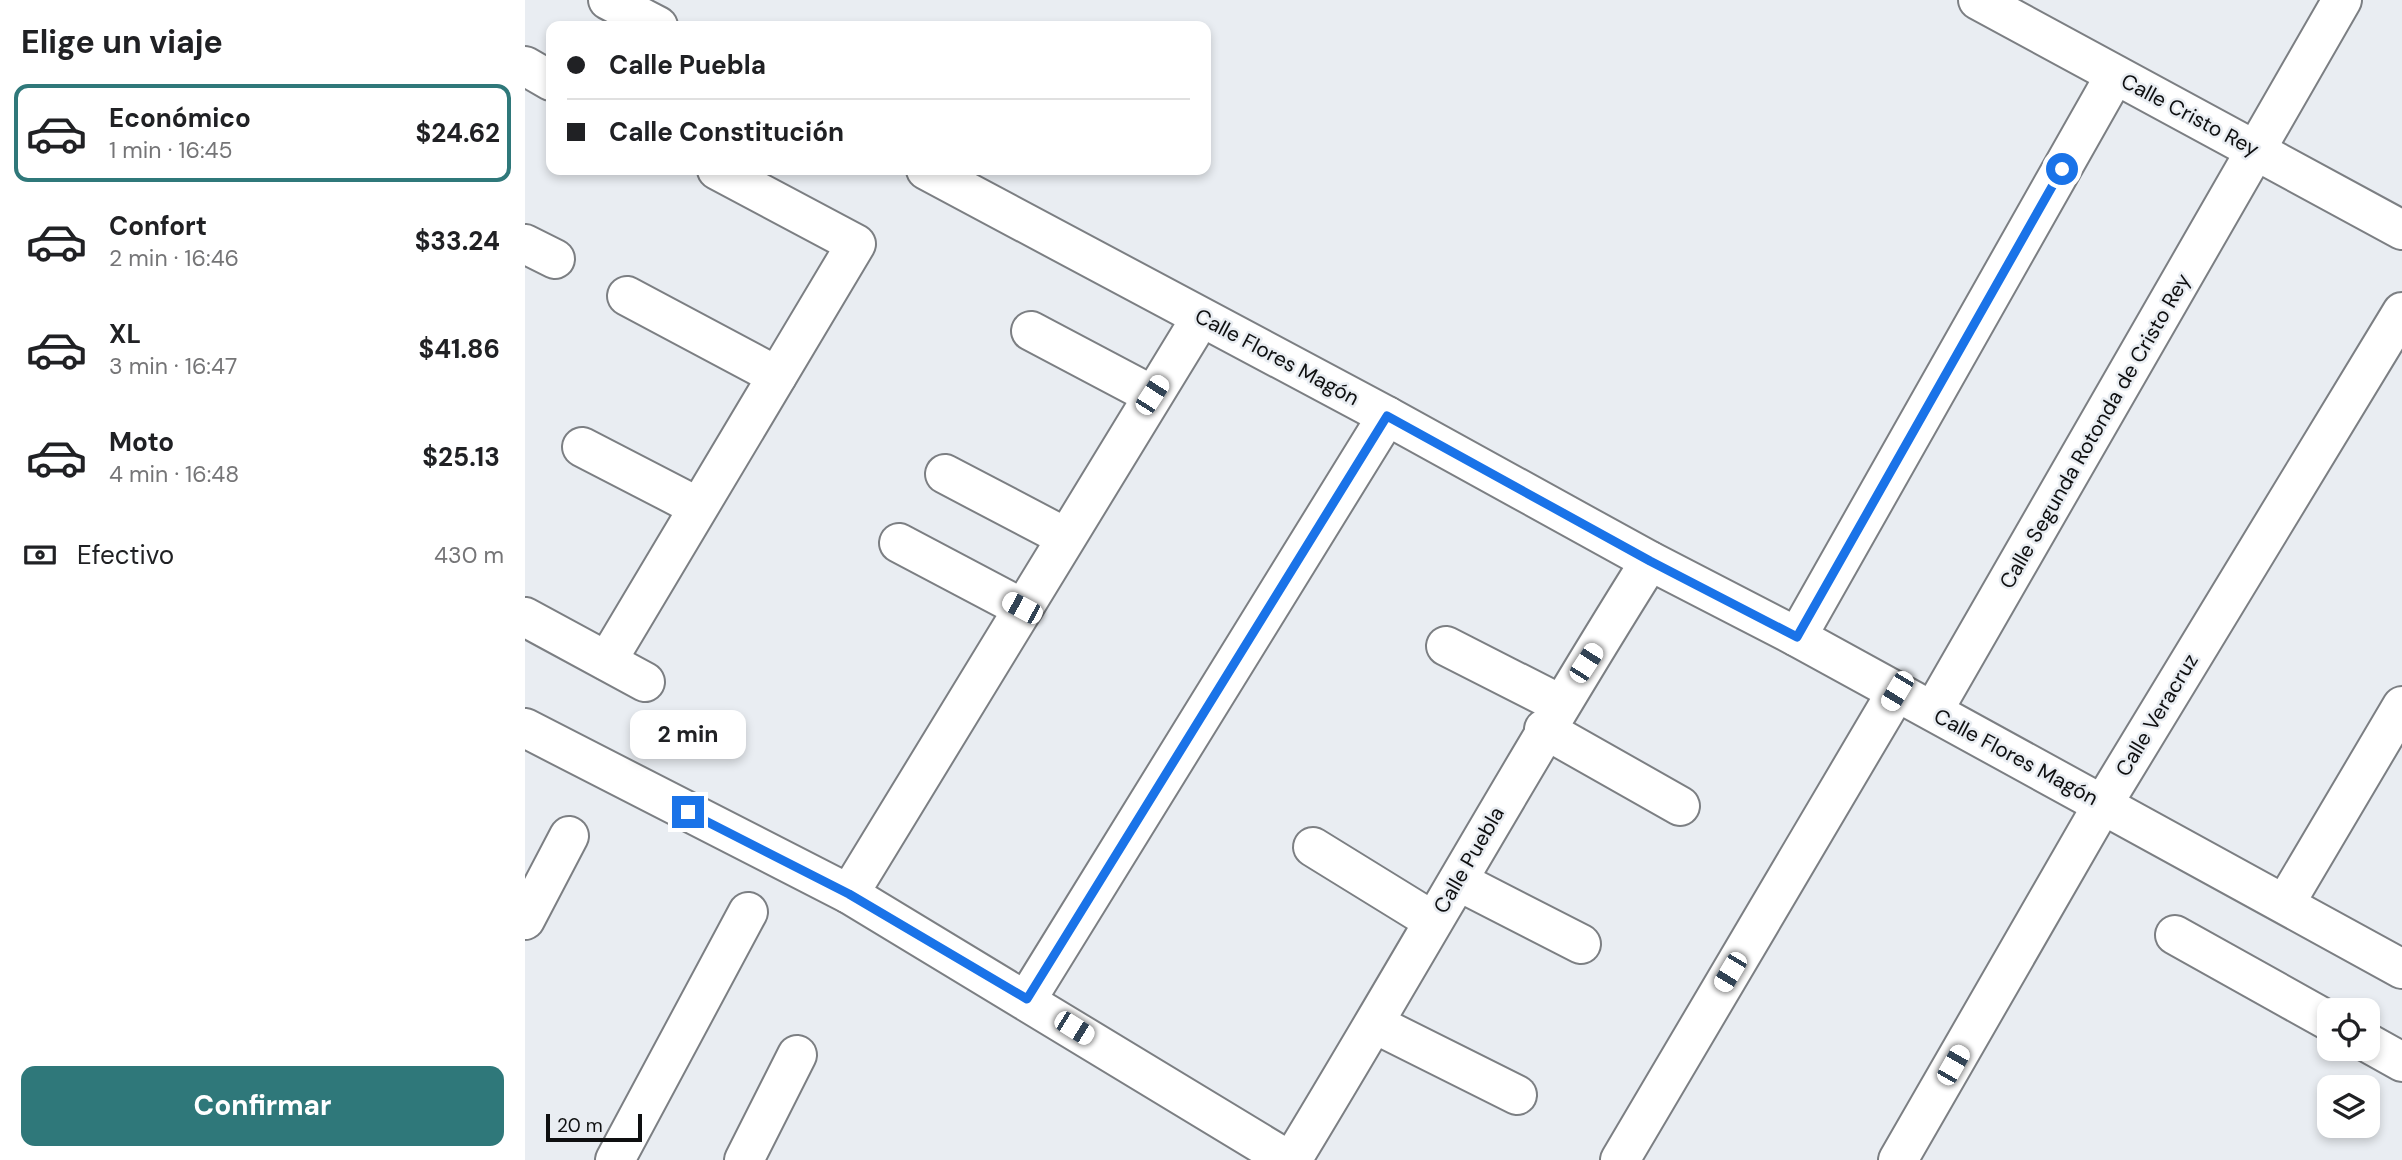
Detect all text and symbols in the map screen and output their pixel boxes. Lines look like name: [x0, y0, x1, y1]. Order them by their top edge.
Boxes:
text: Elige un viaje: [21, 21, 223, 63]
text: Calle Puebla: [609, 48, 766, 82]
street label: Calle Cristo Rey: [2116, 67, 2264, 163]
text: Económico: [109, 101, 251, 135]
icon: car: [25, 102, 88, 165]
text: Calle Constitución: [609, 115, 844, 149]
text: $24.62: [416, 116, 500, 150]
text: 1 min · 16:45: [109, 135, 233, 165]
route start: [2046, 153, 2078, 185]
text: Confort: [109, 209, 207, 243]
icon: car: [25, 210, 88, 273]
text: $33.24: [415, 224, 500, 258]
text: 2 min · 16:46: [109, 243, 239, 273]
street label: Calle Segunda Rotonda de Cristo Rey: [1993, 268, 2197, 594]
street label: Calle Flores Magón: [1190, 302, 1364, 412]
text: XL: [109, 317, 141, 351]
icon: car: [25, 318, 88, 381]
text: $41.86: [418, 332, 500, 366]
text: 3 min · 16:47: [109, 351, 237, 381]
car: [1132, 372, 1173, 418]
text: Moto: [109, 425, 174, 459]
icon: car: [25, 426, 88, 489]
text: $25.13: [422, 440, 500, 474]
text: 4 min · 16:48: [109, 459, 239, 489]
icon: cash: [21, 536, 59, 574]
text: Efectivo: [77, 538, 174, 572]
text: 430 m: [434, 540, 504, 570]
car: [999, 589, 1046, 627]
car: [1566, 640, 1607, 686]
street label: Calle Veracruz: [2109, 648, 2205, 782]
car: [1878, 668, 1917, 714]
street label: Calle Flores Magón: [1929, 702, 2103, 812]
callout: 2 min: [630, 710, 746, 760]
text: 2 min: [658, 719, 718, 749]
route end: [672, 796, 704, 828]
street label: Calle Puebla: [1427, 802, 1511, 918]
car: [1711, 949, 1750, 995]
map controls: [2317, 998, 2380, 1138]
button: locate: [2317, 998, 2380, 1061]
car: [1051, 1008, 1098, 1048]
car: [1934, 1042, 1973, 1088]
button: Confirmar: [21, 1066, 504, 1146]
button: layers: [2317, 1075, 2380, 1138]
scale bar: [546, 1111, 642, 1143]
text: 20 m: [557, 1113, 603, 1138]

